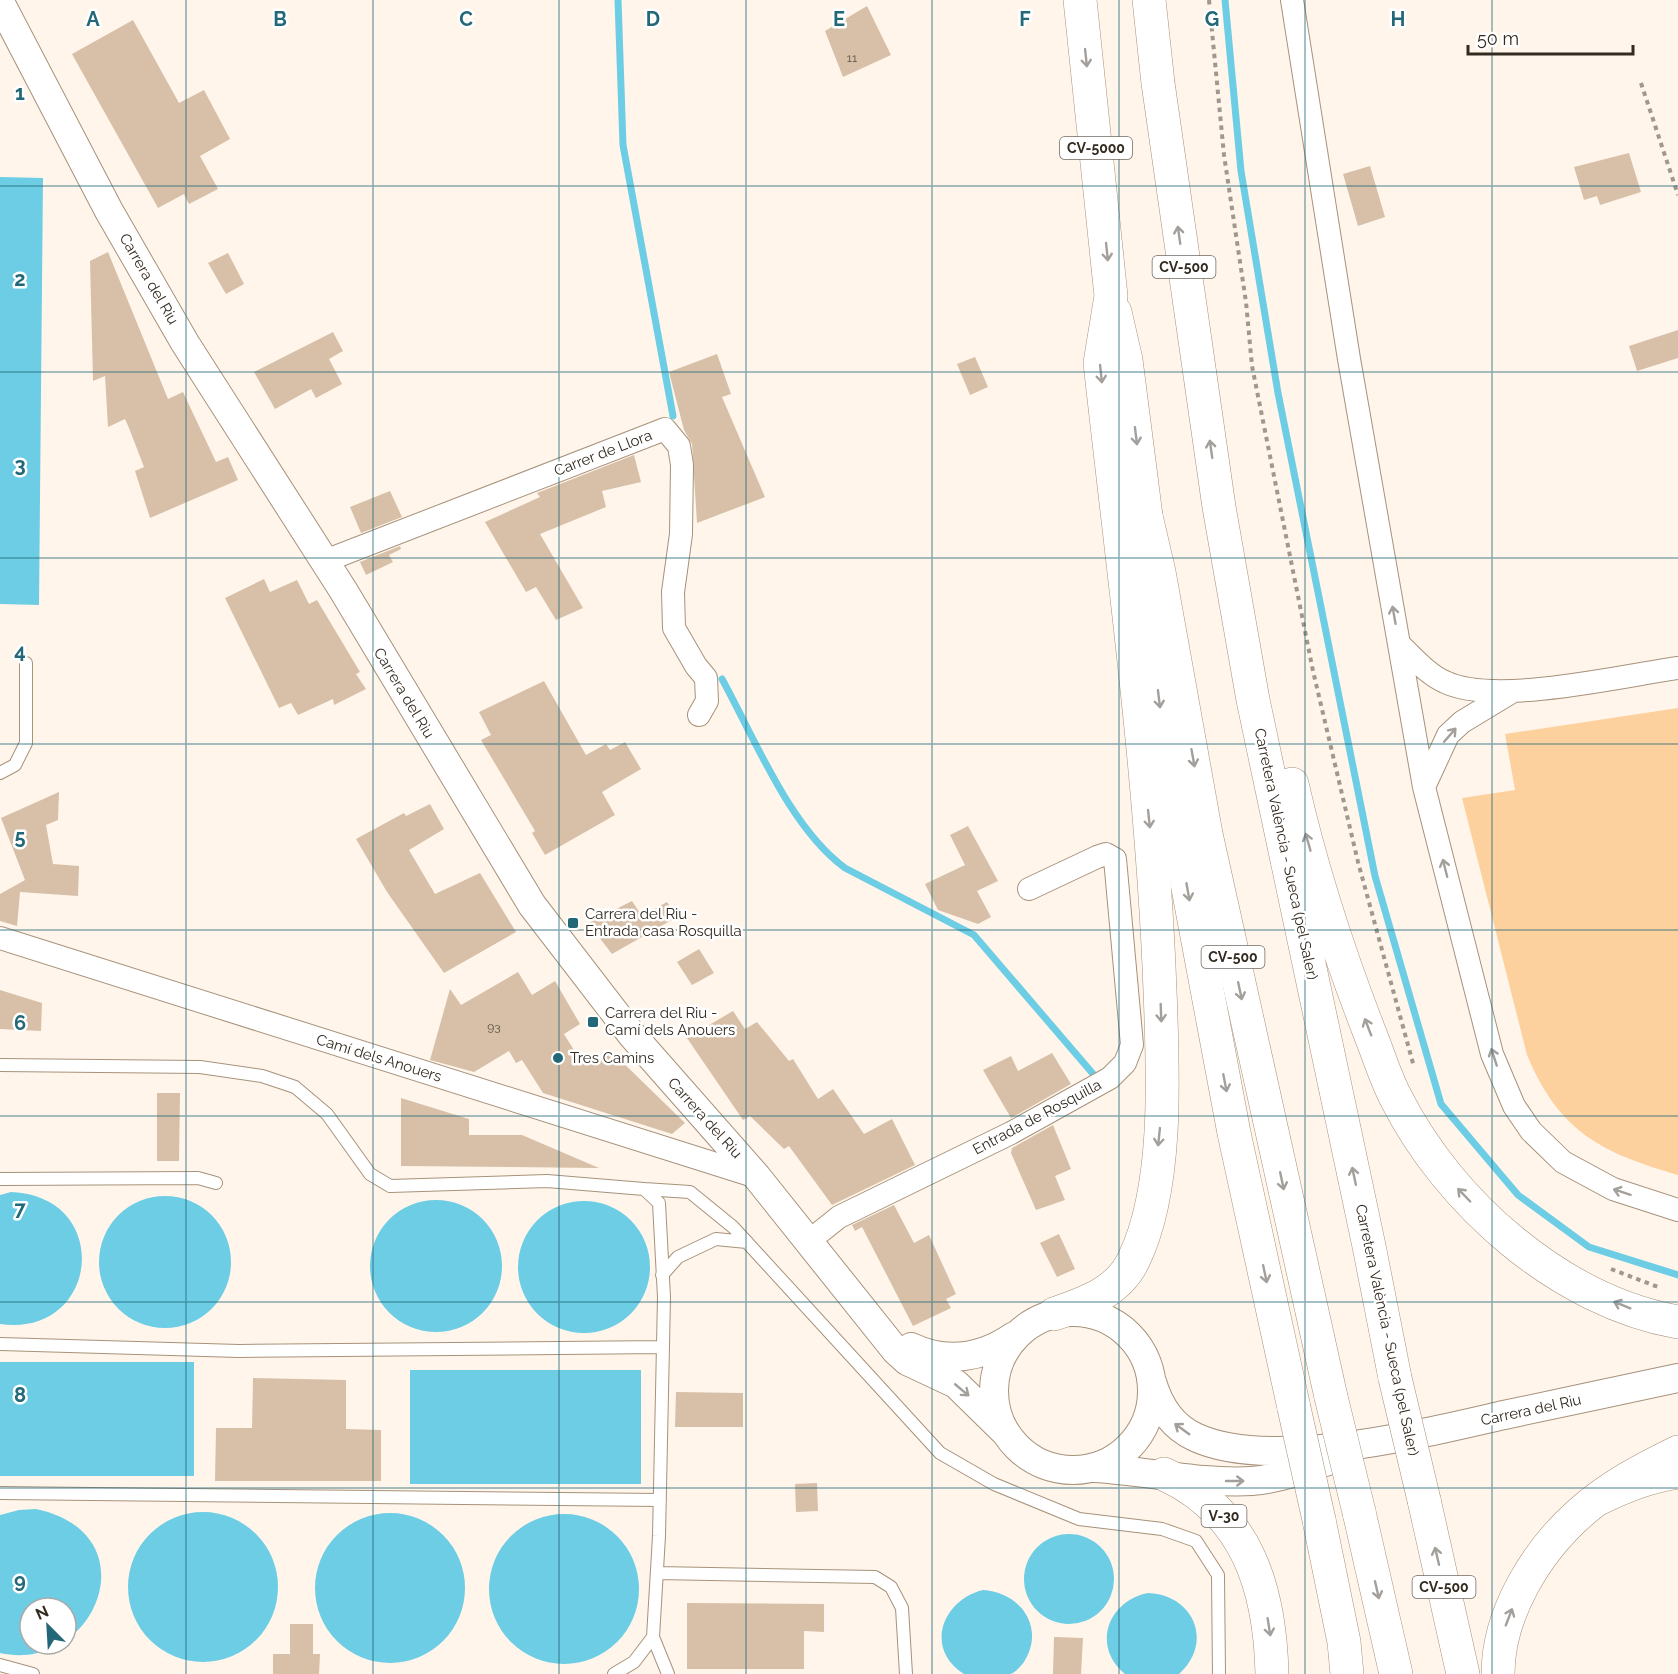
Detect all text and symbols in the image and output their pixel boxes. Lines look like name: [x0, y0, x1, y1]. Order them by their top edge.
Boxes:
text: A: [86, 7, 100, 31]
text: B: [273, 7, 287, 31]
text: C: [459, 7, 473, 31]
text: D: [646, 7, 660, 31]
text: E: [833, 7, 845, 31]
text: F: [1019, 7, 1031, 31]
text: G: [1205, 7, 1219, 31]
text: H: [1391, 7, 1405, 31]
scale bar: [1468, 18, 1633, 56]
text: 50 m: [1477, 28, 1519, 49]
one-way arrow: [1081, 48, 1092, 68]
house number: 11: [847, 51, 857, 65]
text: 1: [15, 81, 25, 105]
road number: CV-5000: [1060, 137, 1132, 159]
one-way arrow: [1174, 226, 1185, 246]
street label: Carrera del Riu: [116, 230, 182, 328]
one-way arrow: [1102, 242, 1113, 262]
road number: CV-500: [1152, 256, 1216, 278]
text: 2: [14, 267, 26, 291]
one-way arrow: [1096, 364, 1107, 384]
one-way arrow: [1130, 425, 1141, 445]
street label: Carrer de Llora: [551, 426, 655, 480]
one-way arrow: [1205, 440, 1216, 459]
text: 3: [14, 453, 26, 477]
one-way arrow: [1388, 606, 1399, 626]
text: 4: [14, 639, 26, 663]
street label: Carrera del Riu: [370, 645, 438, 742]
one-way arrow: [1154, 688, 1165, 708]
street label: Carretera València - Sueca (pel Saler): [1251, 727, 1321, 981]
one-way arrow: [1443, 727, 1456, 743]
one-way arrow: [1188, 748, 1199, 768]
one-way arrow: [1144, 808, 1155, 828]
text: 5: [14, 825, 26, 849]
one-way arrow: [1301, 833, 1313, 852]
one-way arrow: [1438, 859, 1450, 878]
one-way arrow: [1183, 881, 1194, 901]
place label: Carrera del Riu - Entrada casa Rosquilla: [585, 905, 742, 940]
marker: Carrera del Riu - Entrada casa Rosquilla: [566, 916, 580, 930]
road number: CV-500: [1202, 946, 1264, 968]
one-way arrow: [1235, 981, 1247, 1000]
one-way arrow: [1155, 1003, 1167, 1023]
place label: Carrera del Riu - Camí dels Anouers: [605, 1004, 735, 1039]
text: 6: [14, 1011, 26, 1035]
marker: Carrera del Riu - Camí dels Anouers: [586, 1015, 600, 1029]
one-way arrow: [1362, 1018, 1373, 1037]
house number: 93: [487, 1020, 501, 1034]
street label: Camí dels Anouers: [314, 1030, 444, 1086]
one-way arrow: [1487, 1048, 1498, 1067]
place label: Tres Camins: [570, 1049, 654, 1067]
marker: Tres Camins: [551, 1051, 565, 1065]
one-way arrow: [1220, 1073, 1231, 1093]
street label: Carrera del Riu: [664, 1074, 746, 1162]
street label: Entrada de Rosquilla: [970, 1075, 1104, 1159]
one-way arrow: [1153, 1126, 1164, 1146]
one-way arrow: [1348, 1167, 1360, 1186]
one-way arrow: [1277, 1171, 1288, 1190]
one-way arrow: [1613, 1186, 1632, 1197]
one-way arrow: [1457, 1187, 1471, 1202]
text: 7: [14, 1197, 26, 1221]
street label: Carretera València - Sueca (pel Saler): [1352, 1203, 1422, 1457]
one-way arrow: [1260, 1264, 1271, 1283]
one-way arrow: [1614, 1299, 1632, 1310]
text: 8: [14, 1383, 26, 1407]
one-way arrow: [954, 1383, 969, 1397]
street label: Carrera del Riu: [1479, 1391, 1583, 1429]
one-way arrow: [1175, 1422, 1191, 1435]
one-way arrow: [1224, 1475, 1244, 1487]
road number: V-30: [1202, 1505, 1246, 1527]
one-way arrow: [1430, 1546, 1442, 1565]
text: 9: [14, 1569, 26, 1593]
road number: CV-500: [1412, 1576, 1476, 1598]
one-way arrow: [1371, 1580, 1383, 1599]
north arrow: [18, 1596, 78, 1656]
text: N: [33, 1602, 52, 1624]
one-way arrow: [1505, 1608, 1516, 1627]
one-way arrow: [1263, 1616, 1274, 1636]

